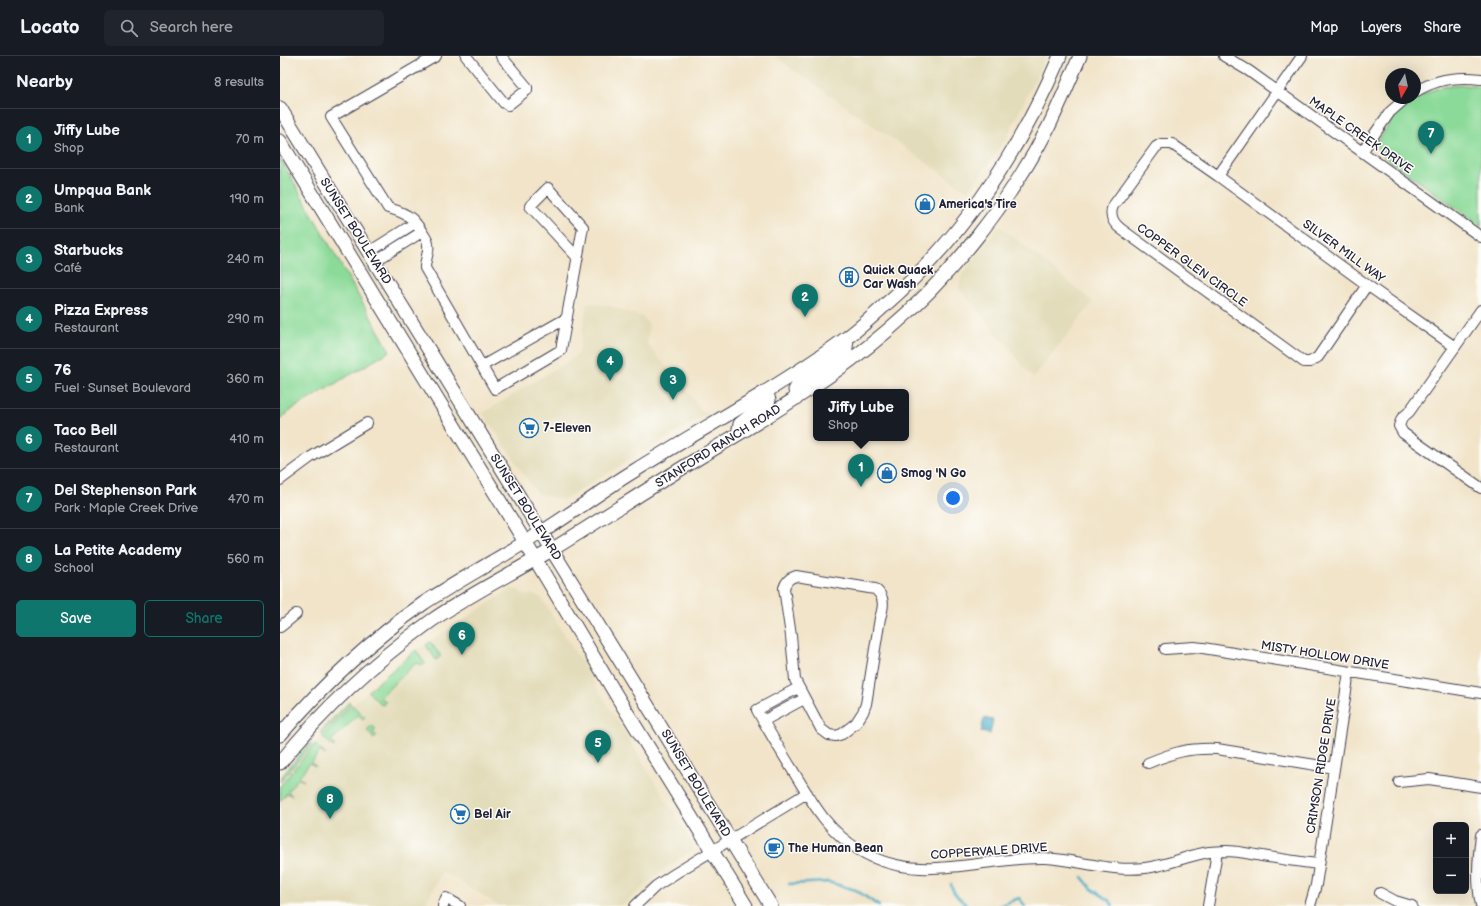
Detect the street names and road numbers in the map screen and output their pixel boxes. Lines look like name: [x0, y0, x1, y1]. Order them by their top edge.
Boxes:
street label: MAPLE CREEK DRIVE: [1306, 94, 1416, 177]
street label: SUNSET BOULEVARD: [317, 175, 395, 287]
street label: SILVER MILL WAY: [1300, 217, 1388, 287]
street label: COPPER GLEN CIRCLE: [1134, 220, 1250, 311]
street label: STANFORD RANCH ROAD: [653, 402, 784, 491]
street label: SUNSET BOULEVARD: [487, 451, 565, 563]
street label: MISTY HOLLOW DRIVE: [1260, 638, 1390, 673]
street label: CRIMSON RIDGE DRIVE: [1303, 697, 1340, 835]
street label: SUNSET BOULEVARD: [658, 727, 734, 840]
street label: COPPERVALE DRIVE: [930, 840, 1048, 863]

